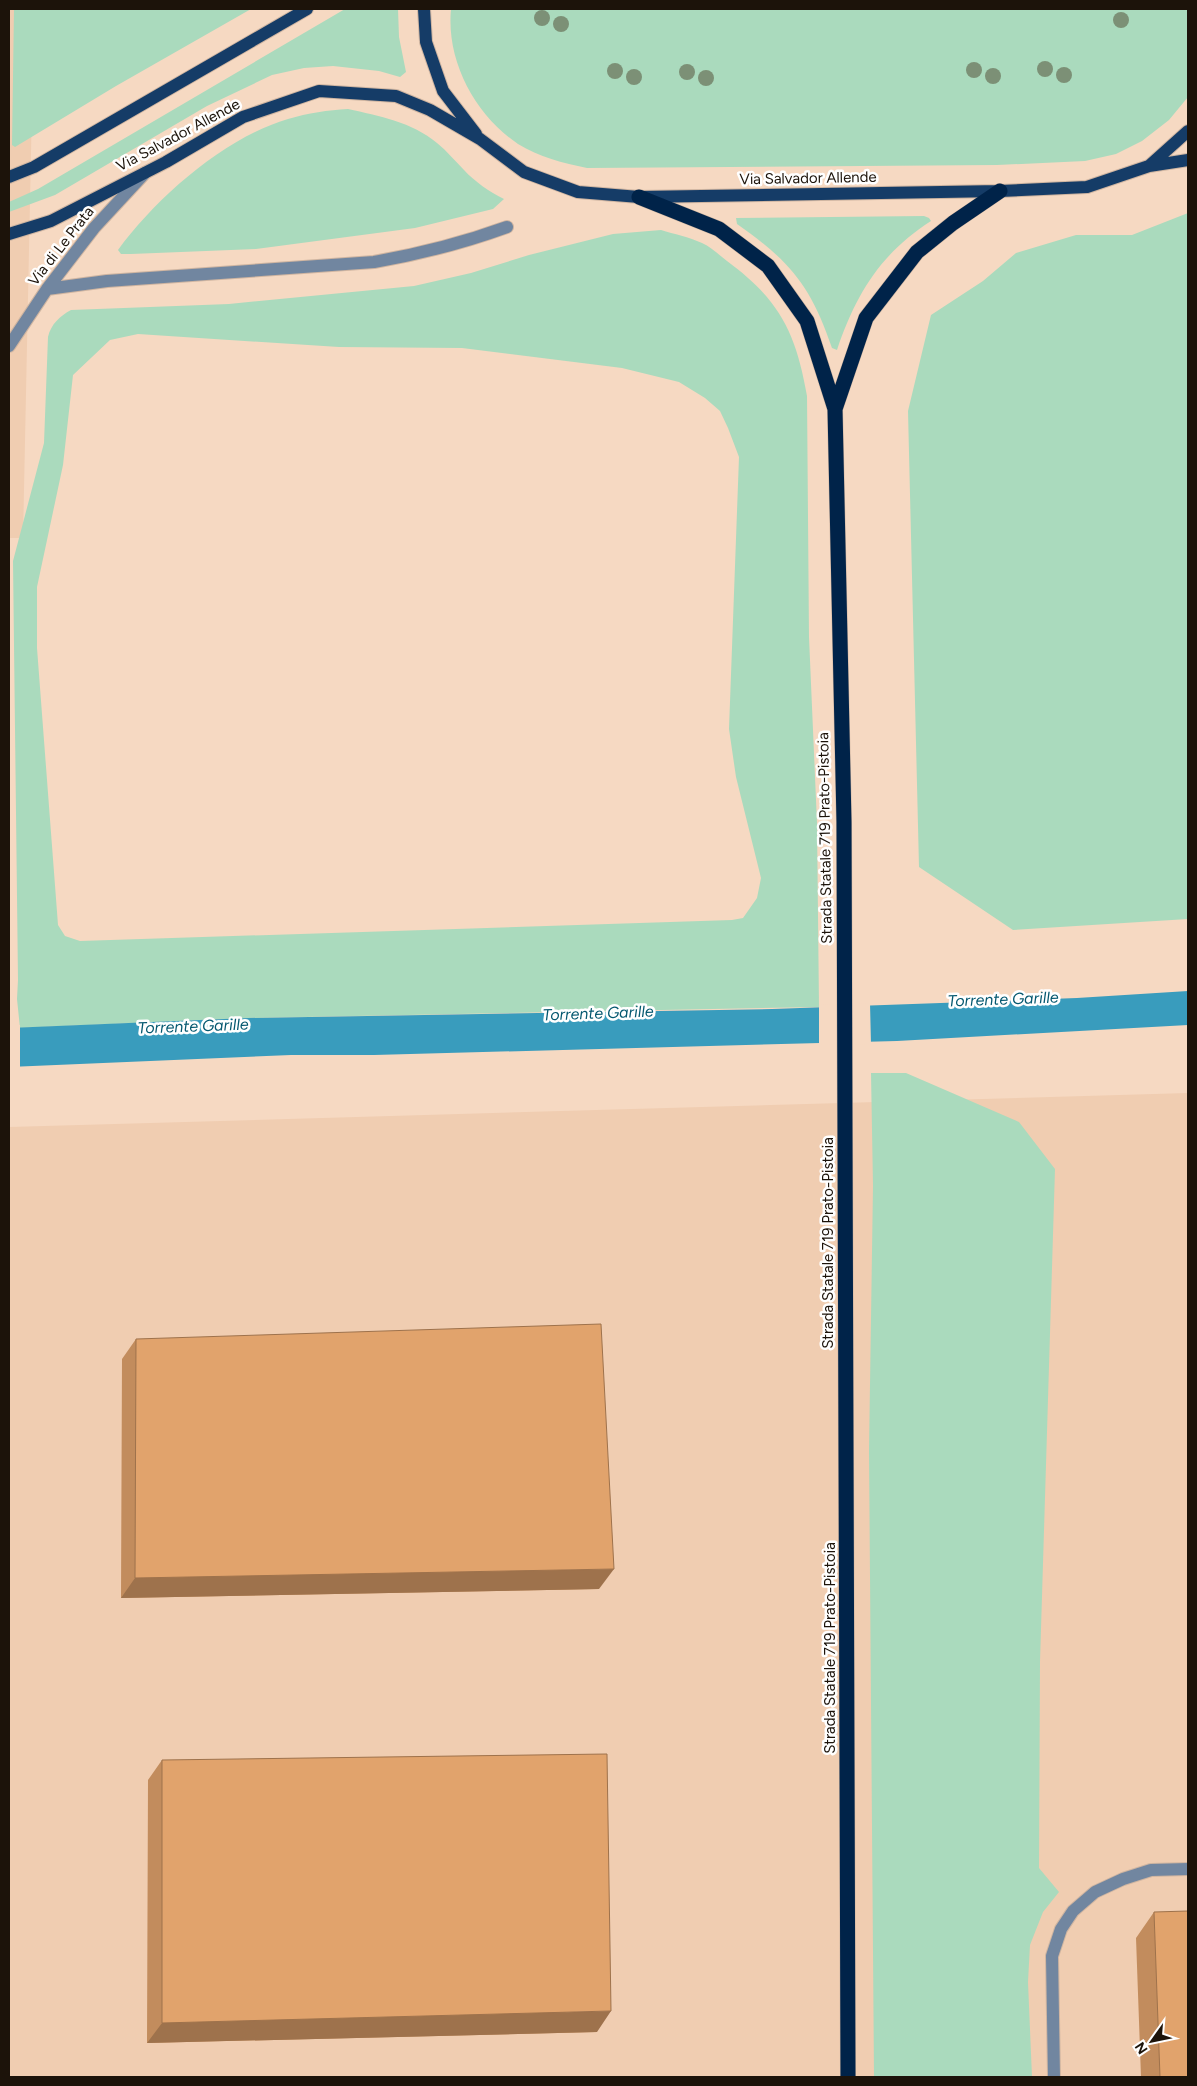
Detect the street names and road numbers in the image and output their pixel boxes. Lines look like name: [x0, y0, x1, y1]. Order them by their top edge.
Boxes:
street label: Via Salvador Allende: [113, 95, 243, 175]
street label: Via Salvador Allende: [739, 168, 877, 188]
street label: Via di Le Prata: [25, 203, 97, 289]
street label: Strada Statale 719 Prato-Pistoia: [814, 732, 836, 944]
street label: Strada Statale 719 Prato-Pistoia: [819, 1137, 837, 1349]
street label: Strada Statale 719 Prato-Pistoia: [821, 1542, 839, 1754]

